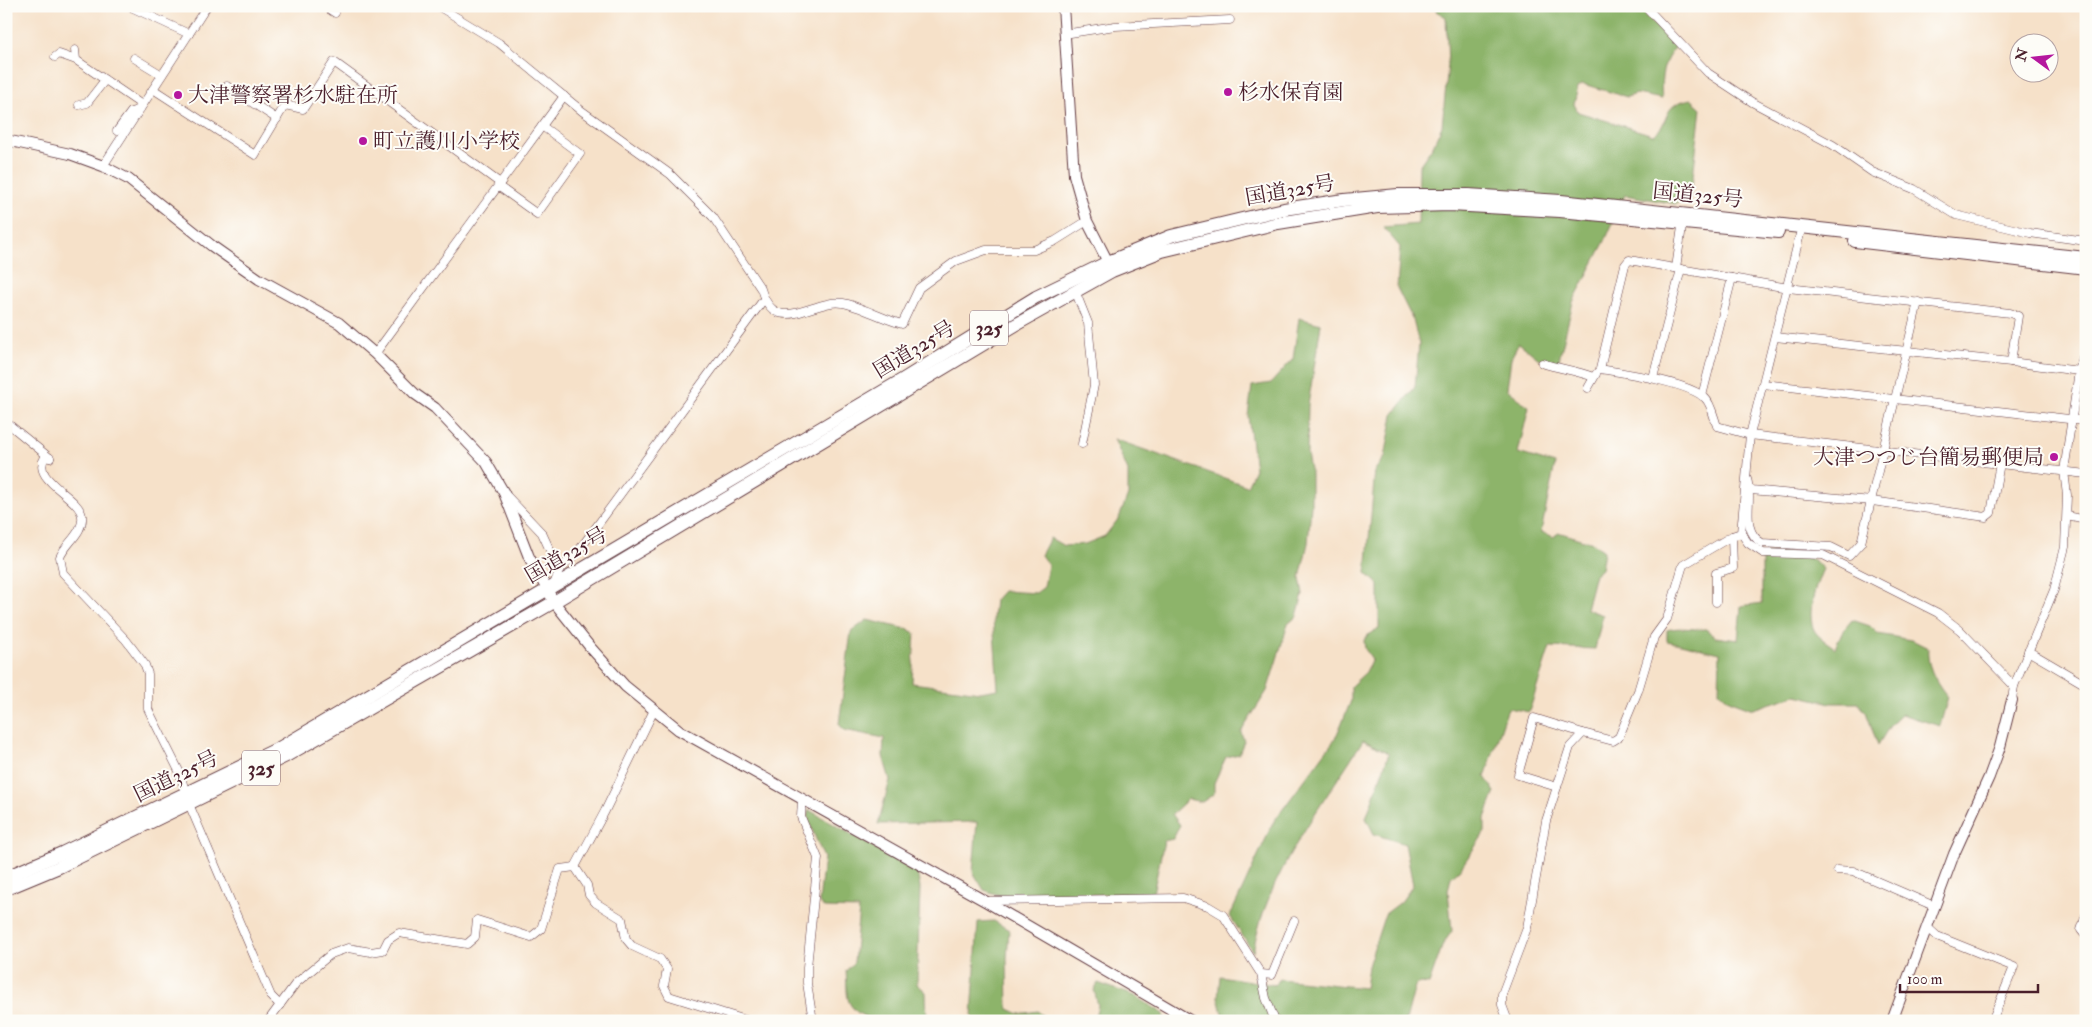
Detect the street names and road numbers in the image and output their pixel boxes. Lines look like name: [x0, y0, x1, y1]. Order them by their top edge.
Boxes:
street label: 国道325号: [1243, 169, 1337, 212]
street label: 国道325号: [1651, 177, 1745, 214]
road number: 325: [970, 310, 1008, 346]
street label: 国道325号: [868, 314, 960, 384]
street label: 国道325号: [520, 521, 612, 590]
street label: 国道325号: [129, 744, 223, 809]
road number: 325: [242, 750, 280, 786]

